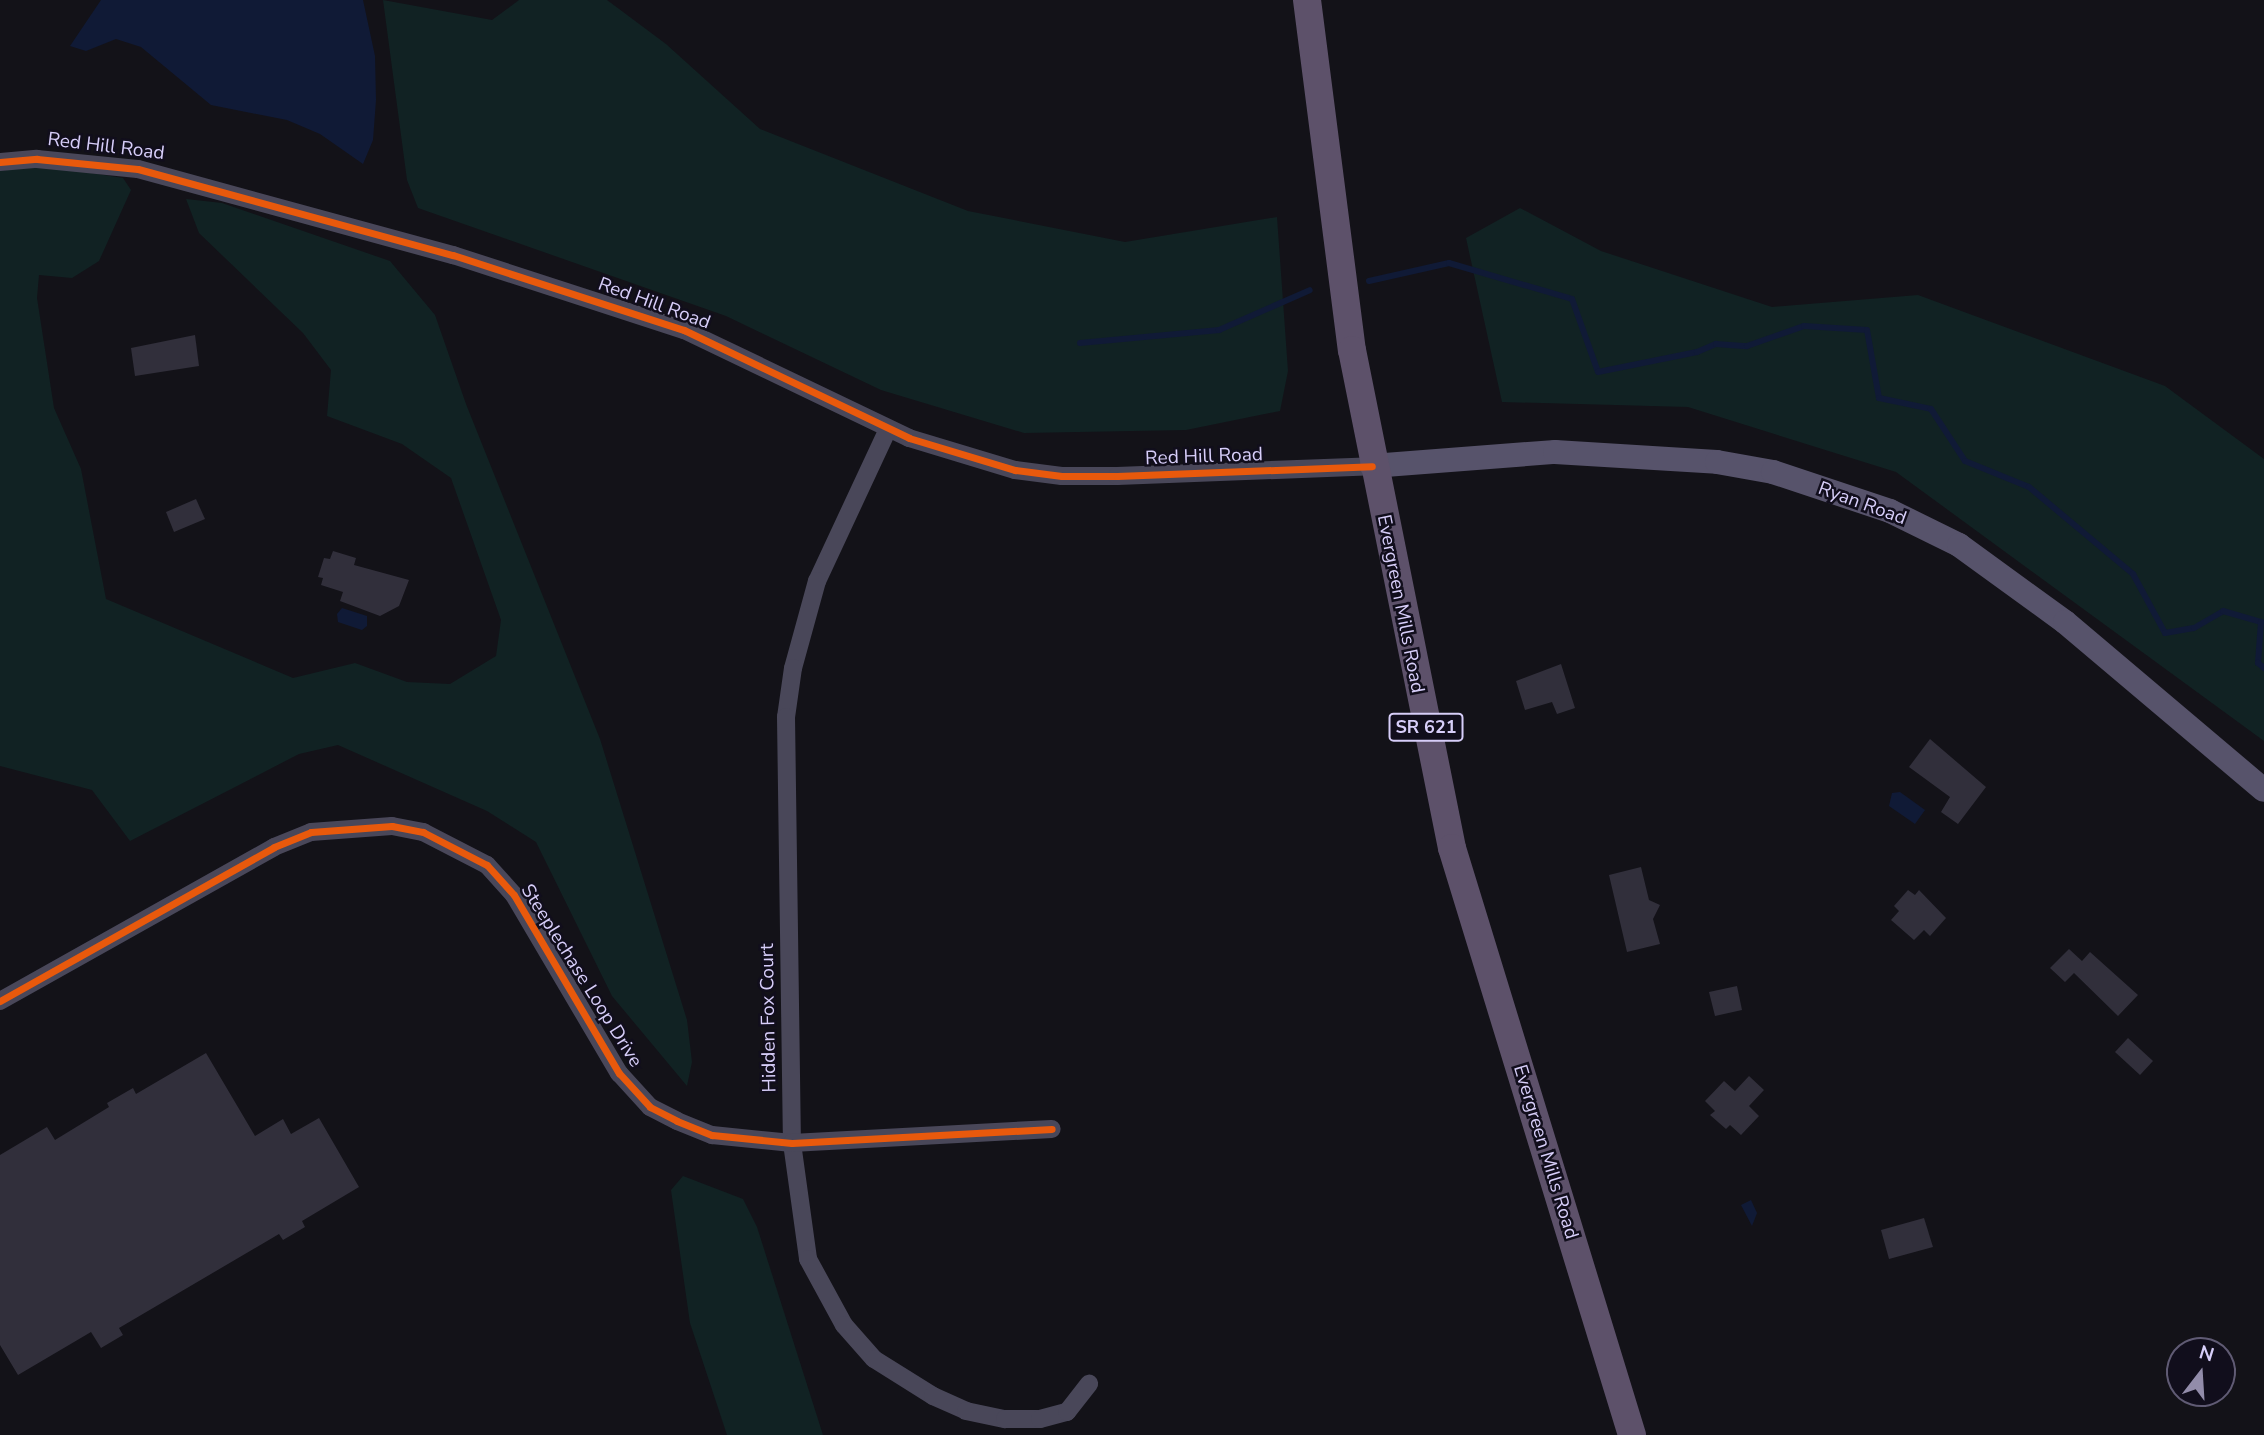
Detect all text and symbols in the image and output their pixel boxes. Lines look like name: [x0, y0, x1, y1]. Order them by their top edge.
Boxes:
street label: Red Hill Road: [46, 129, 166, 165]
street label: Red Hill Road: [595, 273, 713, 335]
street label: Red Hill Road: [1145, 444, 1263, 470]
street label: Ryan Road: [1815, 478, 1909, 530]
street label: Evergreen Mills Road: [1372, 513, 1428, 695]
road number: SR 621: [1388, 712, 1464, 742]
street label: Steeplechase Loop Drive: [515, 880, 647, 1072]
street label: Hidden Fox Court: [756, 943, 782, 1093]
street label: Evergreen Mills Road: [1508, 1062, 1582, 1242]
north arrow: [2166, 1337, 2236, 1407]
text: N: [2196, 1339, 2217, 1368]

